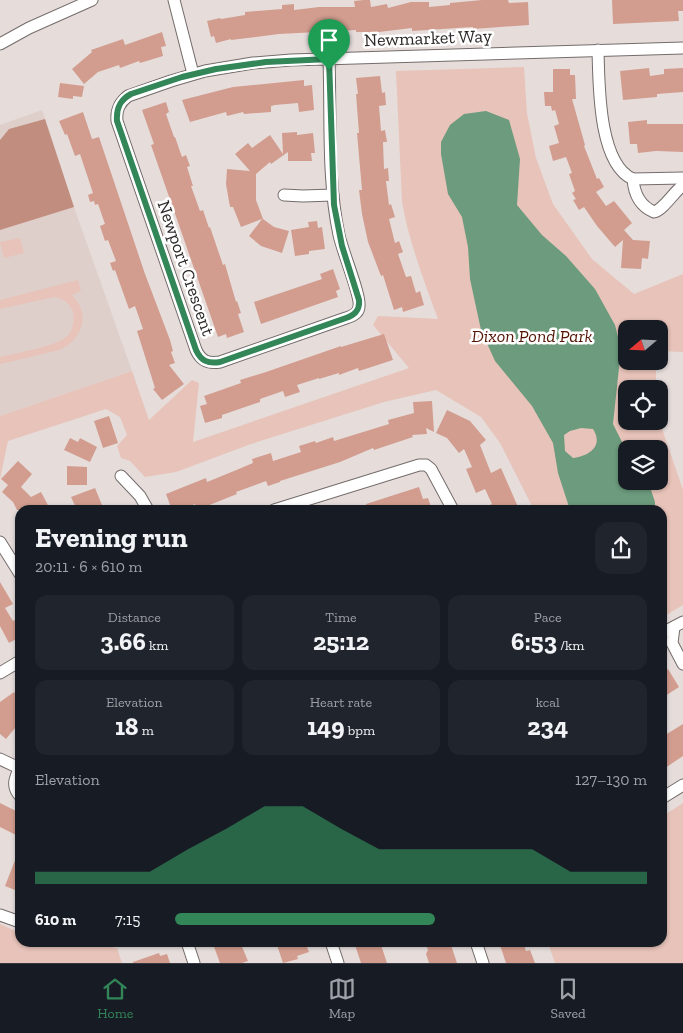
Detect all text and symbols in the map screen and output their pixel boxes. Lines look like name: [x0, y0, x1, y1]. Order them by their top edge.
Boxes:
pin: [308, 19, 350, 70]
street label: Newmarket Way: [364, 25, 493, 51]
icon: arrive: [315, 26, 343, 54]
street label: Newport Crescent: [153, 197, 220, 339]
north arrow: [618, 320, 668, 370]
map controls: [618, 320, 668, 490]
park label: Dixon Pond Park: [471, 325, 593, 347]
button: locate: [618, 380, 668, 430]
button: layers: [618, 440, 668, 490]
text: Evening run: [35, 521, 188, 554]
button: share: [595, 522, 647, 574]
text: 20:11 · 6 × 610 m: [35, 557, 142, 576]
text: Distance: [108, 609, 161, 626]
text: Time: [325, 609, 357, 626]
text: Pace: [534, 609, 562, 626]
text: 3.66: [100, 626, 146, 656]
text: 25:12: [313, 626, 369, 656]
text: 6:53: [511, 626, 557, 656]
text: km: [146, 637, 168, 654]
text: /km: [557, 637, 584, 654]
text: Elevation: [106, 694, 163, 711]
text: Heart rate: [310, 694, 372, 711]
text: kcal: [536, 694, 560, 711]
text: 18: [115, 711, 138, 741]
text: 149: [307, 711, 345, 741]
text: 234: [527, 711, 568, 741]
text: m: [138, 722, 154, 739]
text: bpm: [345, 722, 375, 739]
text: Elevation: [35, 770, 100, 789]
text: 127–130 m: [575, 770, 647, 789]
text: 610 m: [35, 910, 76, 929]
text: 7:15: [115, 910, 140, 929]
tab: Home: [97, 975, 133, 1022]
tab: Map: [328, 975, 356, 1022]
tab: Saved: [551, 975, 586, 1022]

